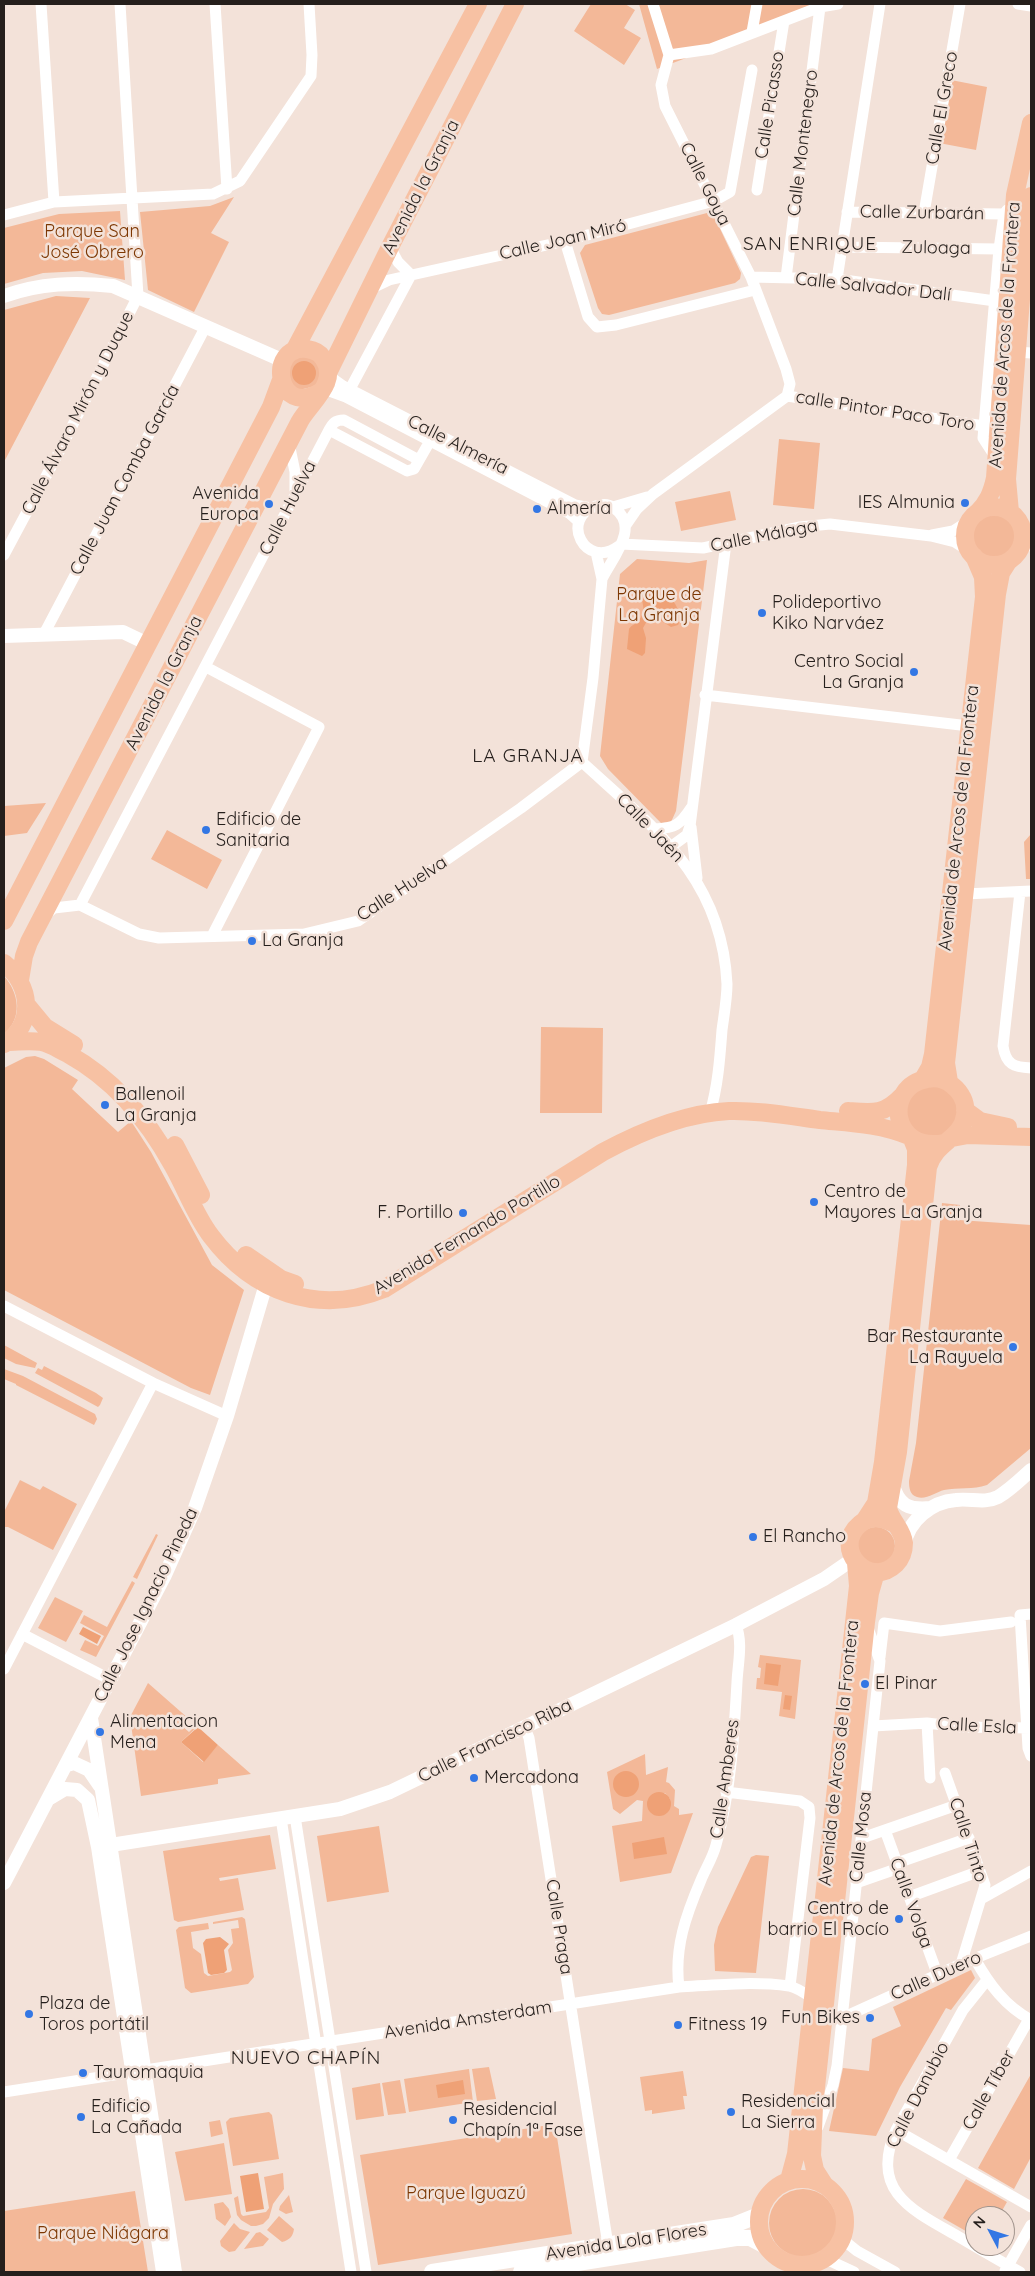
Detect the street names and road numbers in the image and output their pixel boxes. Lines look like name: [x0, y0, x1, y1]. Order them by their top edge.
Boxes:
street label: Calle Picasso: [751, 50, 789, 160]
street label: Calle El Greco: [921, 50, 963, 166]
street label: Calle Montenegro: [783, 69, 823, 217]
street label: Avenida la Granja: [378, 116, 464, 258]
street label: Calle Goya: [675, 139, 735, 229]
street label: Calle Zurbarán: [860, 201, 984, 225]
street label: Avenida de Arcos de la Frontera: [985, 201, 1025, 469]
street label: Calle Joan Miró: [497, 215, 629, 265]
street label: Zuloaga: [901, 237, 971, 259]
street label: Calle Salvador Dalí: [794, 268, 952, 306]
street label: Calle Álvaro Mirón y Duque: [17, 308, 139, 518]
street label: Calle Juan Comba García: [66, 381, 184, 579]
street label: calle Pintor Paco Toro: [794, 386, 976, 436]
street label: Calle Almería: [404, 410, 512, 480]
street label: Calle Huelva: [255, 457, 321, 559]
street label: Calle Málaga: [709, 515, 819, 557]
street label: Avenida la Granja: [121, 612, 207, 754]
street label: Avenida de Arcos de la Frontera: [934, 684, 984, 952]
street label: Calle Jaén: [612, 789, 688, 867]
street label: Calle Huelva: [353, 852, 451, 926]
street label: Avenida Fernando Portillo: [370, 1171, 564, 1299]
street label: Calle Jose Ignacio Pineda: [89, 1504, 203, 1706]
street label: Avenida de Arcos de la Frontera: [814, 1619, 864, 1887]
street label: Calle Francisco Riba: [415, 1694, 575, 1788]
street label: Calle Esla: [937, 1713, 1017, 1739]
street label: Calle Amberes: [706, 1718, 744, 1840]
street label: Calle Mosa: [845, 1791, 877, 1883]
street label: Calle Tinto: [944, 1795, 992, 1885]
street label: Calle Volga: [885, 1855, 937, 1951]
street label: Calle Praga: [541, 1878, 577, 1976]
street label: Calle Duero: [887, 1946, 985, 2006]
street label: Avenida Amsterdam: [383, 1996, 553, 2044]
street label: Calle Danubio: [882, 2038, 954, 2152]
street label: Calle Tíber: [958, 2046, 1020, 2134]
street label: Avenida Lola Flores: [544, 2219, 708, 2265]

